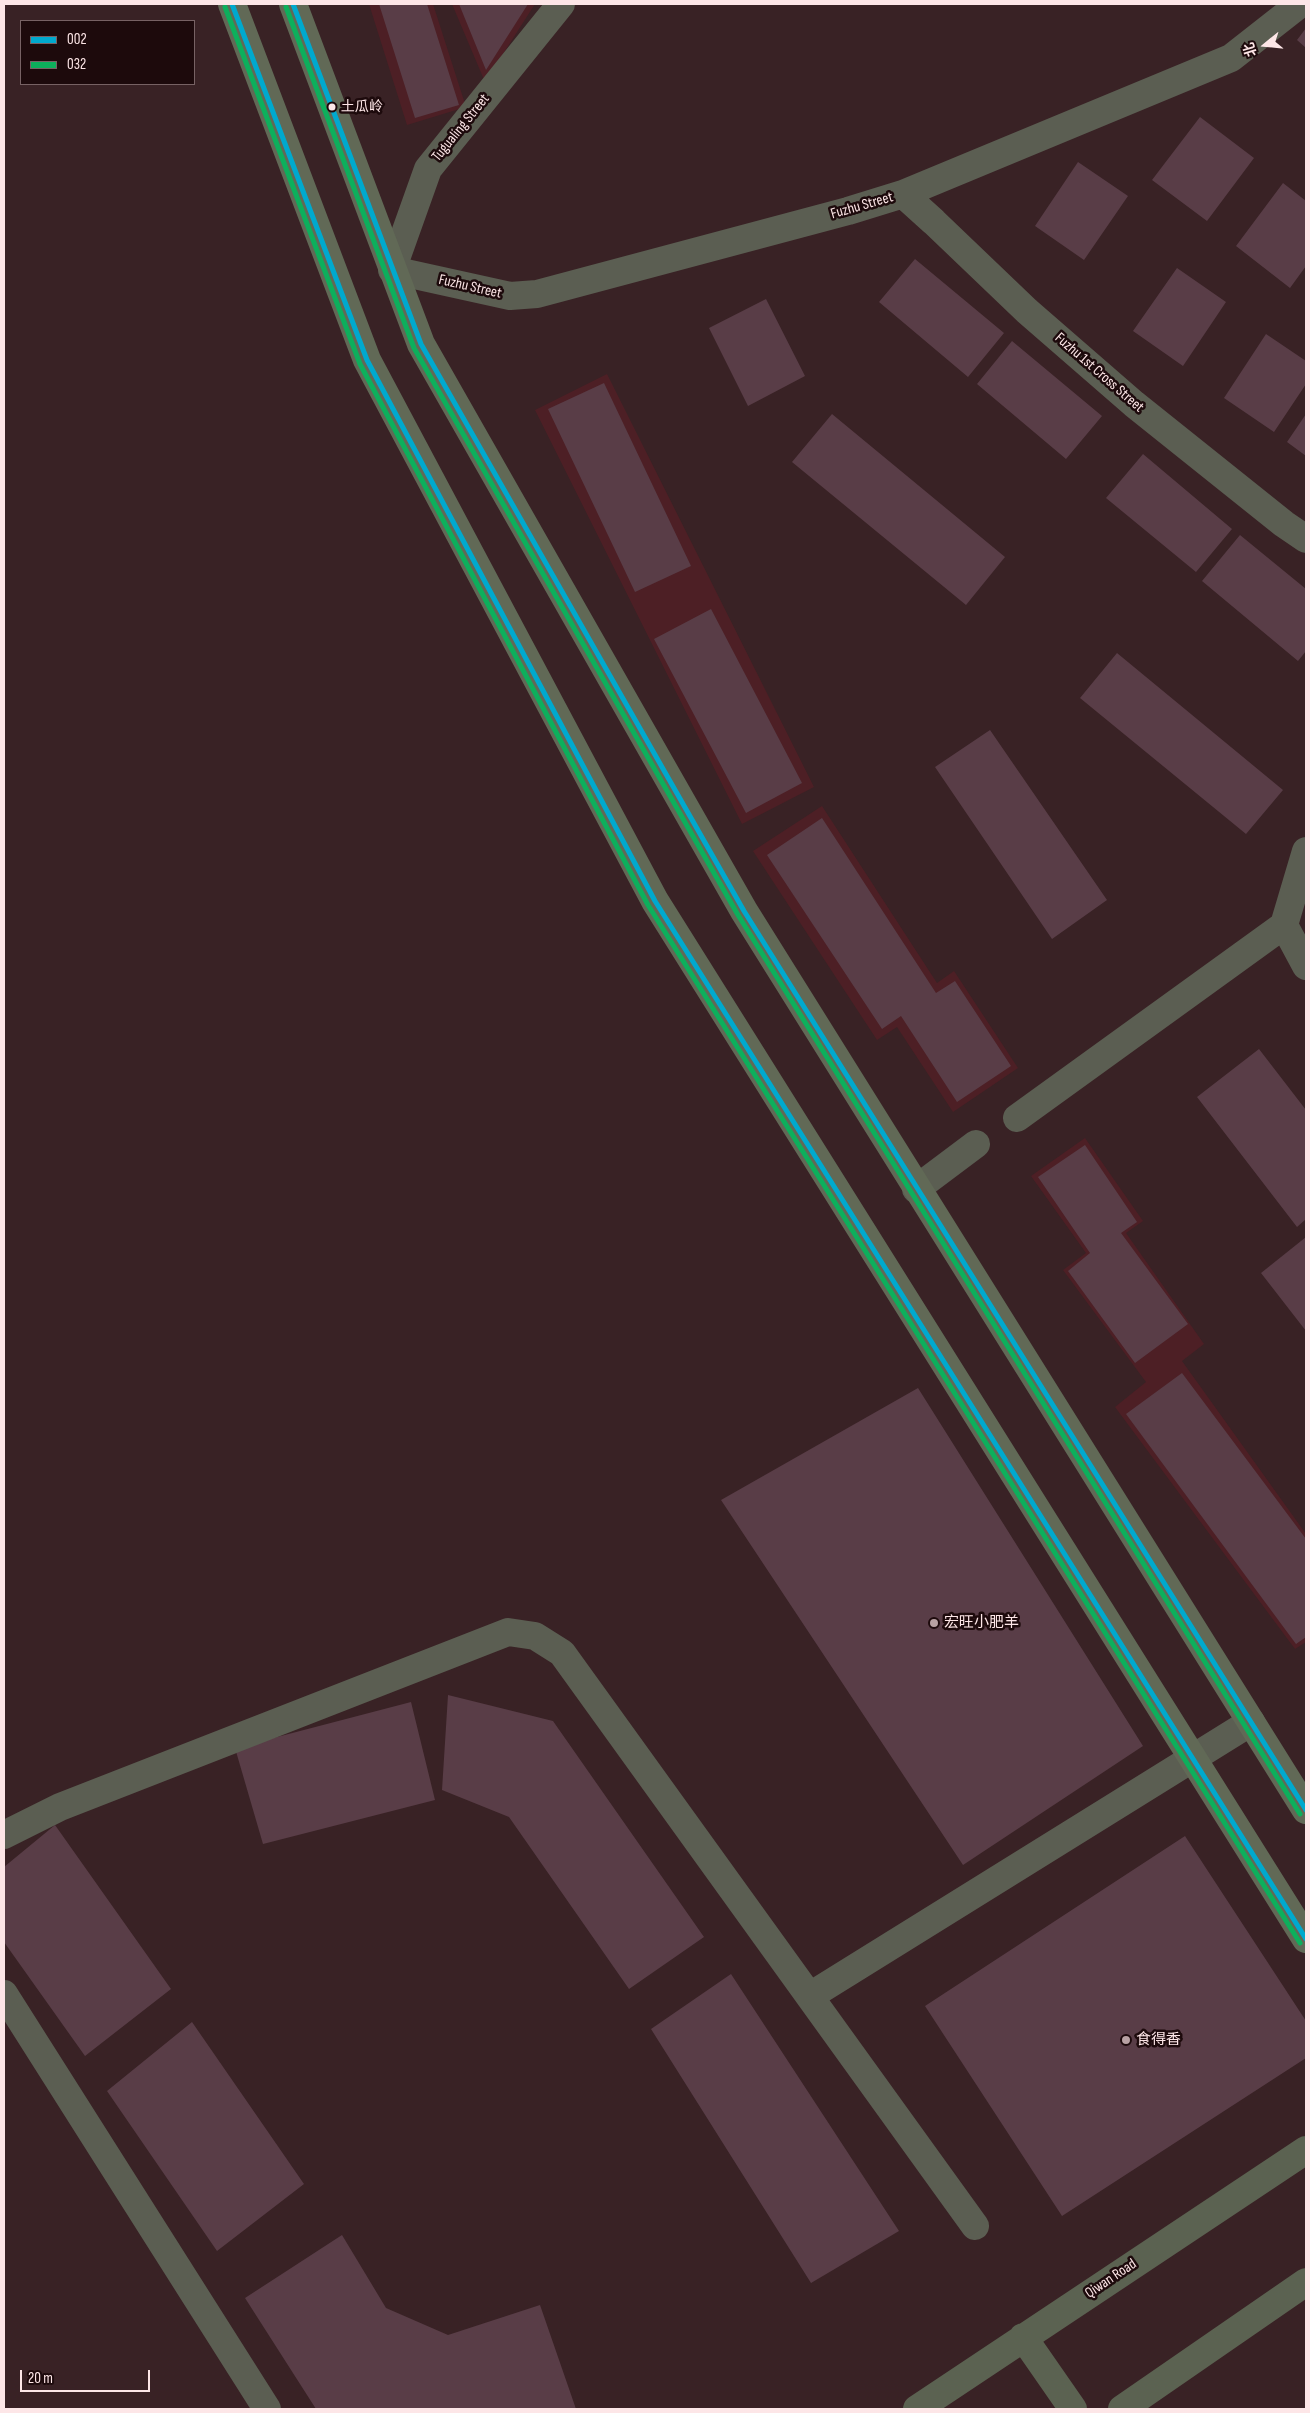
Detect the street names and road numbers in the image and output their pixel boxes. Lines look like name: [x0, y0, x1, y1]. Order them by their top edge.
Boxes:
street label: Tugualing Street: [428, 91, 494, 165]
street label: Fuzhu Street: [829, 189, 895, 223]
street label: Fuzhu Street: [437, 271, 503, 303]
street label: Fuzhu 1st Cross Street: [1051, 329, 1147, 417]
street label: Qiwan Road: [1082, 2255, 1140, 2303]

